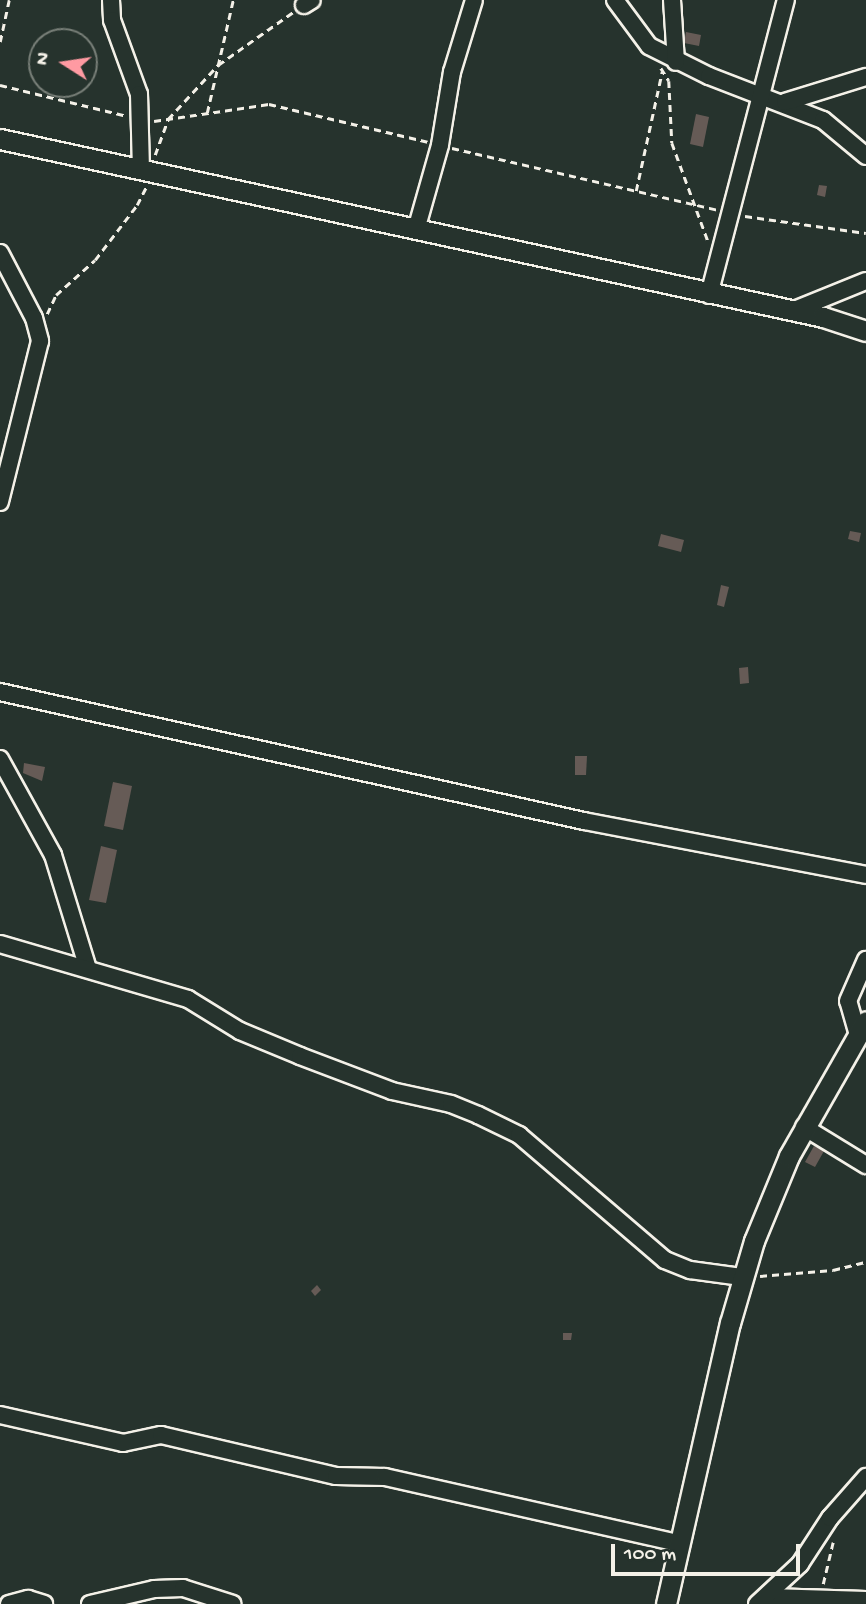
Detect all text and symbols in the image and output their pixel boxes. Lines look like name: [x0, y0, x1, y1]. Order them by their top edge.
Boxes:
north arrow: [28, 28, 98, 98]
text: N: [31, 50, 56, 67]
scale bar: [614, 1530, 803, 1574]
text: 100 m: [624, 1543, 676, 1568]

